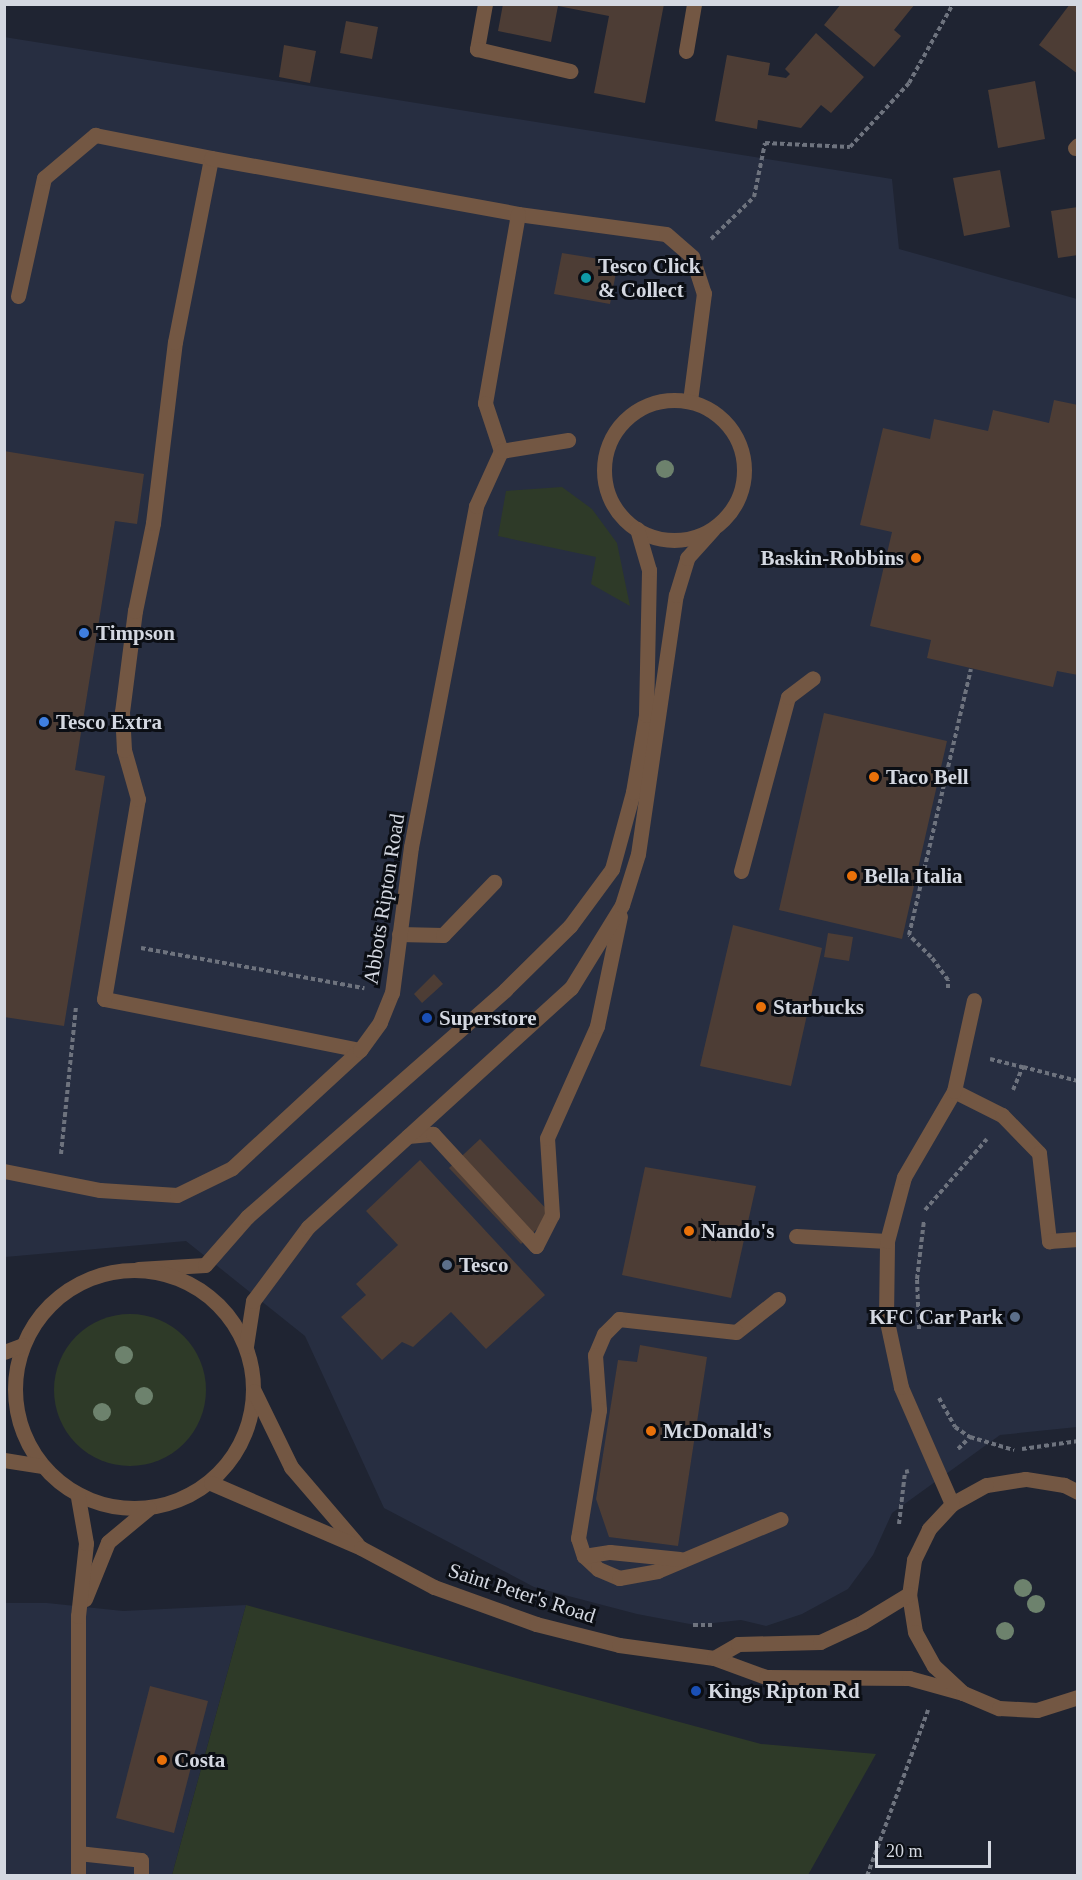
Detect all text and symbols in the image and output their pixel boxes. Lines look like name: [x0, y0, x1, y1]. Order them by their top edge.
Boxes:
place label: Tesco Click & Collect: [598, 253, 700, 303]
marker: Tesco Click & Collect: [579, 271, 593, 285]
place label: Baskin-Robbins: [760, 545, 904, 571]
marker: Baskin-Robbins: [909, 551, 923, 565]
place label: Timpson: [96, 620, 175, 646]
marker: Timpson: [77, 626, 91, 640]
place label: Tesco Extra: [56, 709, 162, 735]
marker: Tesco Extra: [37, 715, 51, 729]
place label: Taco Bell: [886, 764, 969, 790]
marker: Taco Bell: [867, 770, 881, 784]
street label: Abbots Ripton Road: [358, 812, 410, 986]
place label: Bella Italia: [864, 863, 963, 889]
marker: Bella Italia: [845, 869, 859, 883]
place label: Starbucks: [773, 994, 864, 1020]
marker: Starbucks: [754, 1000, 768, 1014]
place label: Superstore: [439, 1005, 537, 1031]
marker: Superstore: [420, 1011, 434, 1025]
place label: Nando's: [701, 1218, 775, 1244]
marker: Nando's: [682, 1224, 696, 1238]
place label: Tesco: [459, 1252, 508, 1278]
marker: Tesco: [440, 1258, 454, 1272]
place label: KFC Car Park: [869, 1304, 1003, 1330]
marker: KFC Car Park: [1008, 1310, 1022, 1324]
place label: McDonald's: [663, 1418, 772, 1444]
marker: McDonald's: [644, 1424, 658, 1438]
street label: Saint Peter's Road: [445, 1557, 599, 1629]
place label: Kings Ripton Rd: [708, 1678, 860, 1704]
marker: Kings Ripton Rd: [689, 1684, 703, 1698]
place label: Costa: [174, 1747, 225, 1773]
marker: Costa: [155, 1753, 169, 1767]
scale bar: [878, 1829, 994, 1867]
text: 20 m: [886, 1841, 923, 1861]

